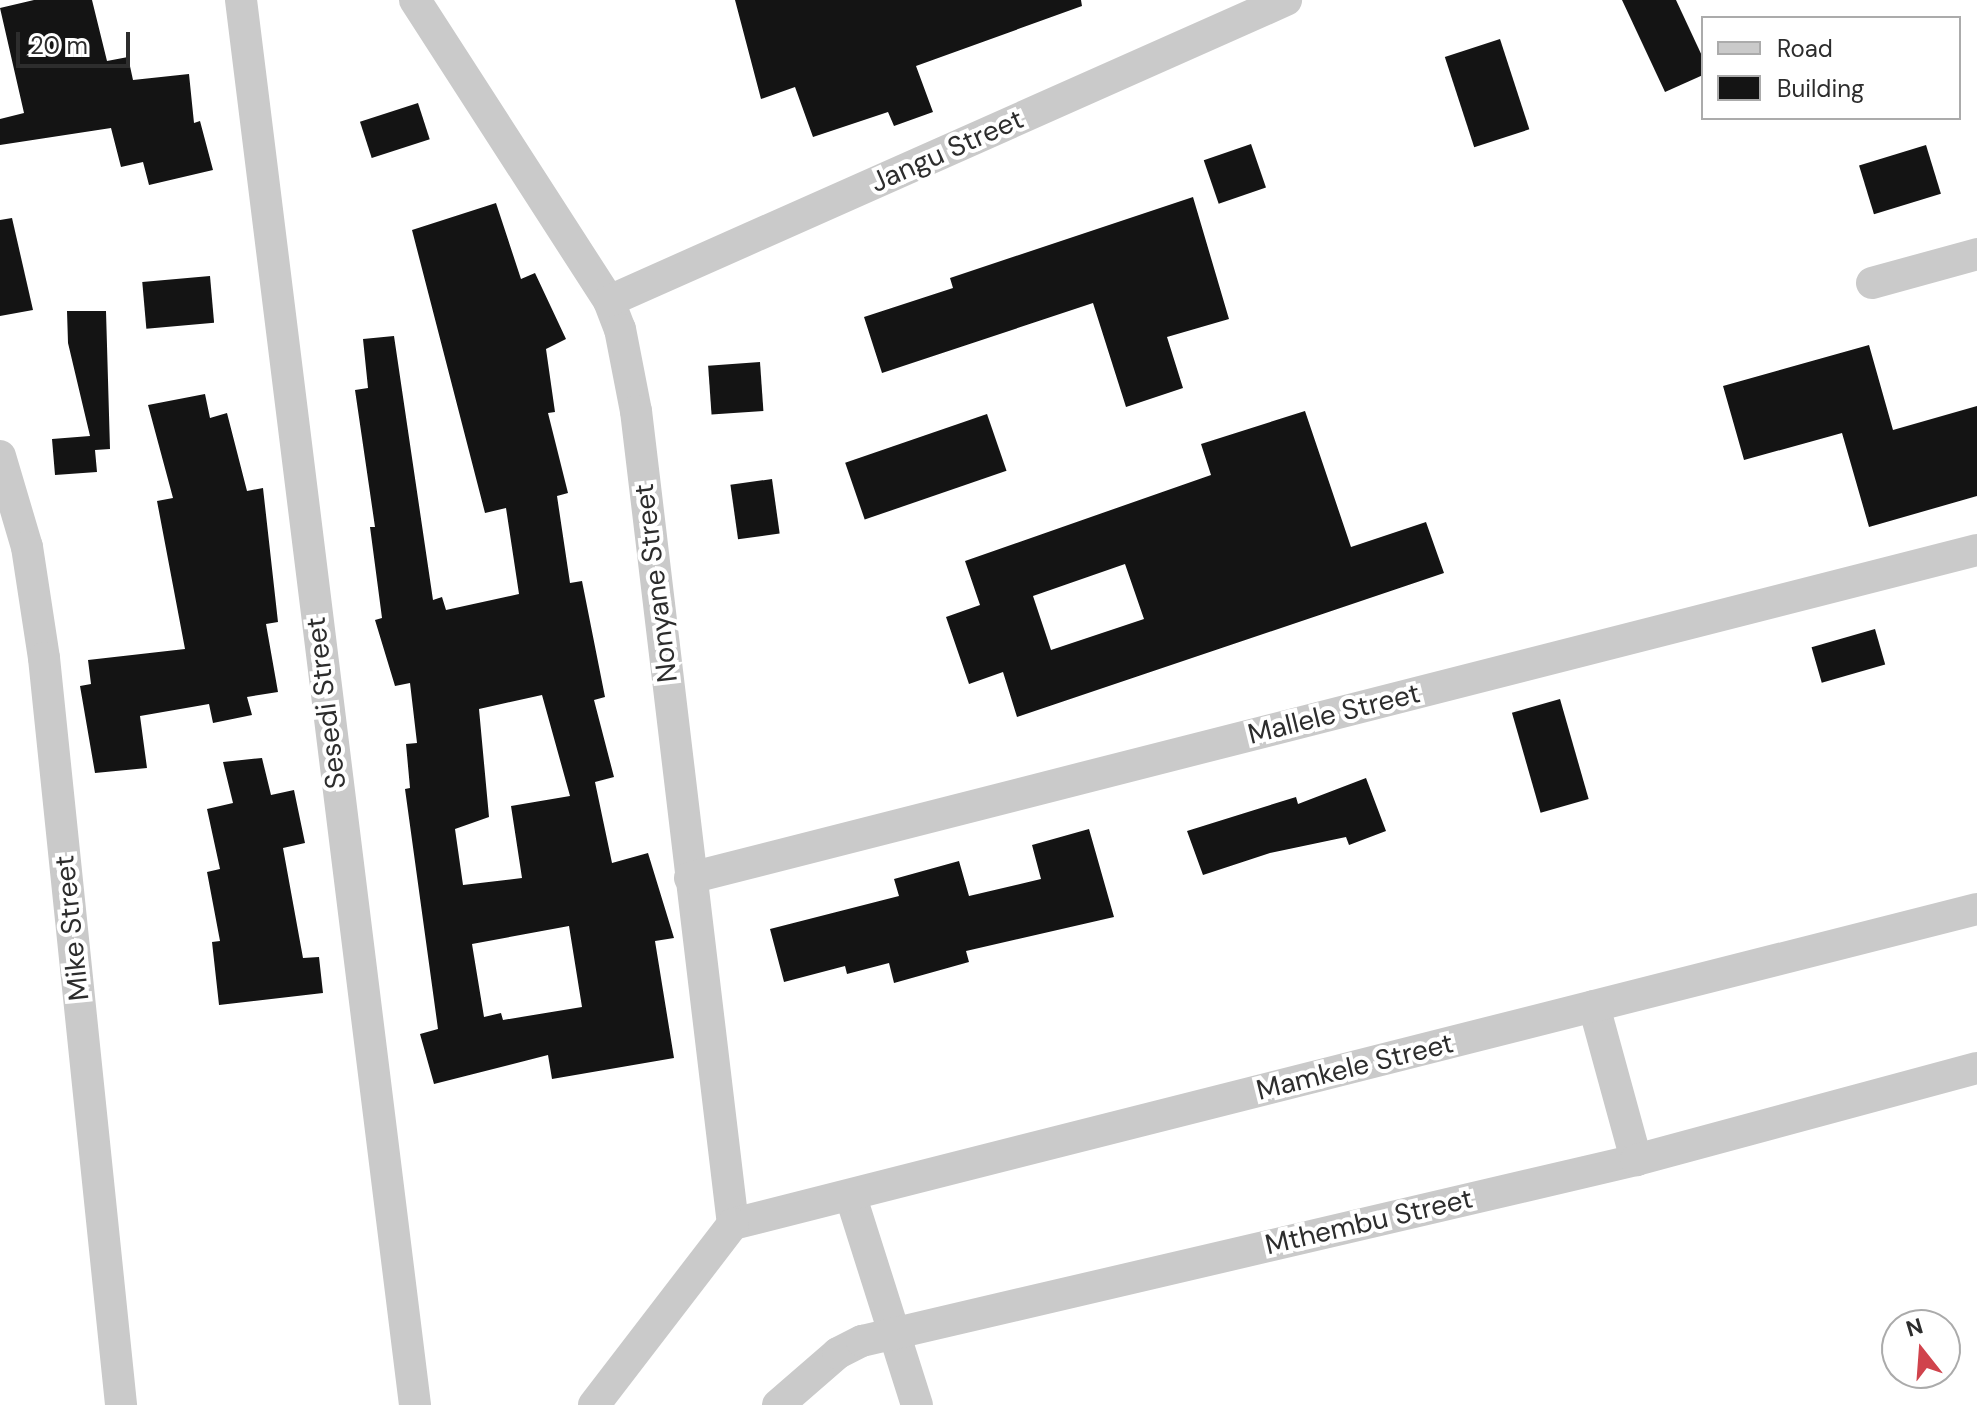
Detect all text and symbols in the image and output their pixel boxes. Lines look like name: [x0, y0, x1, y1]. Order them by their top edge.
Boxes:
scale bar: [20, 16, 134, 66]
legend: [1701, 16, 1961, 120]
text: 20 m: [30, 30, 88, 61]
text: Road: [1777, 33, 1833, 64]
text: Building: [1777, 73, 1864, 104]
street label: Jangu Street: [865, 102, 1029, 200]
street label: Nonyane Street: [627, 482, 685, 684]
street label: Sesedi Street: [299, 615, 353, 791]
street label: Mallele Street: [1244, 676, 1424, 752]
street label: Mike Street: [48, 854, 96, 1002]
street label: Mamkele Street: [1253, 1026, 1457, 1108]
street label: Mthembu Street: [1262, 1182, 1476, 1262]
north arrow: [1881, 1309, 1961, 1389]
text: N: [1903, 1311, 1926, 1344]

